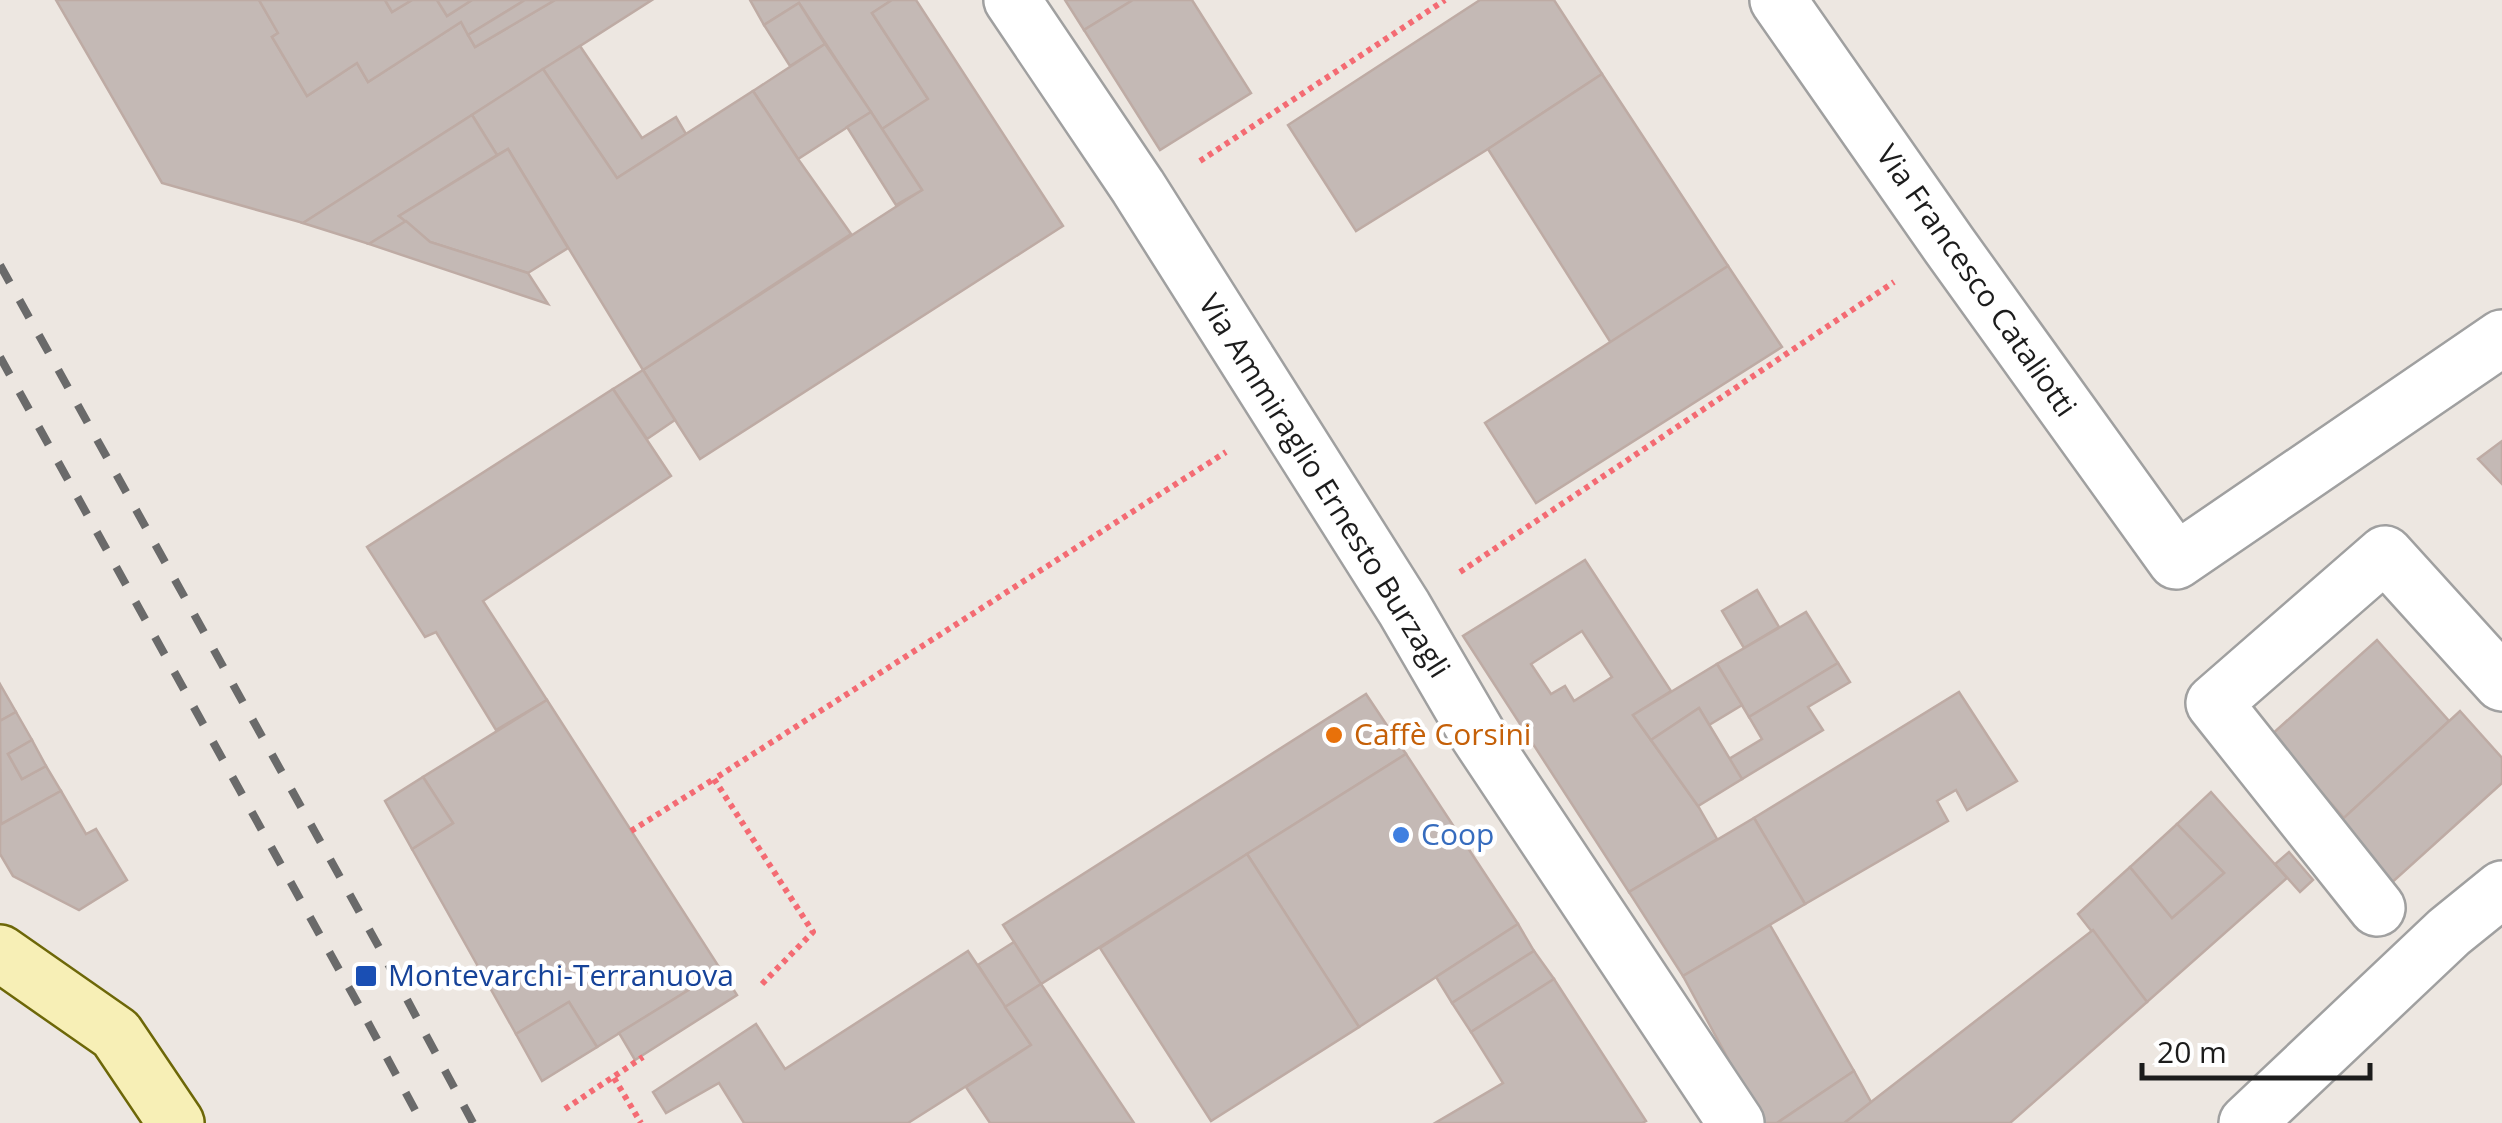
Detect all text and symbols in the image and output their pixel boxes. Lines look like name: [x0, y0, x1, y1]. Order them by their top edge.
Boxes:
street label: Via Francesco Cataliotti: [1868, 136, 2087, 424]
street label: Via Ammiraglio Ernesto Burzagli: [1190, 285, 1461, 685]
place label: Caffè Corsini: [1354, 713, 1531, 754]
marker: Caffè Corsini: [1323, 724, 1345, 746]
place label: Coop: [1421, 813, 1494, 854]
marker: Coop: [1390, 824, 1412, 846]
place label: Montevarchi-Terranuova: [388, 954, 734, 995]
marker: Montevarchi-Terranuova: [353, 963, 379, 989]
scale bar: [2142, 1018, 2370, 1080]
text: 20 m: [2157, 1031, 2227, 1072]

